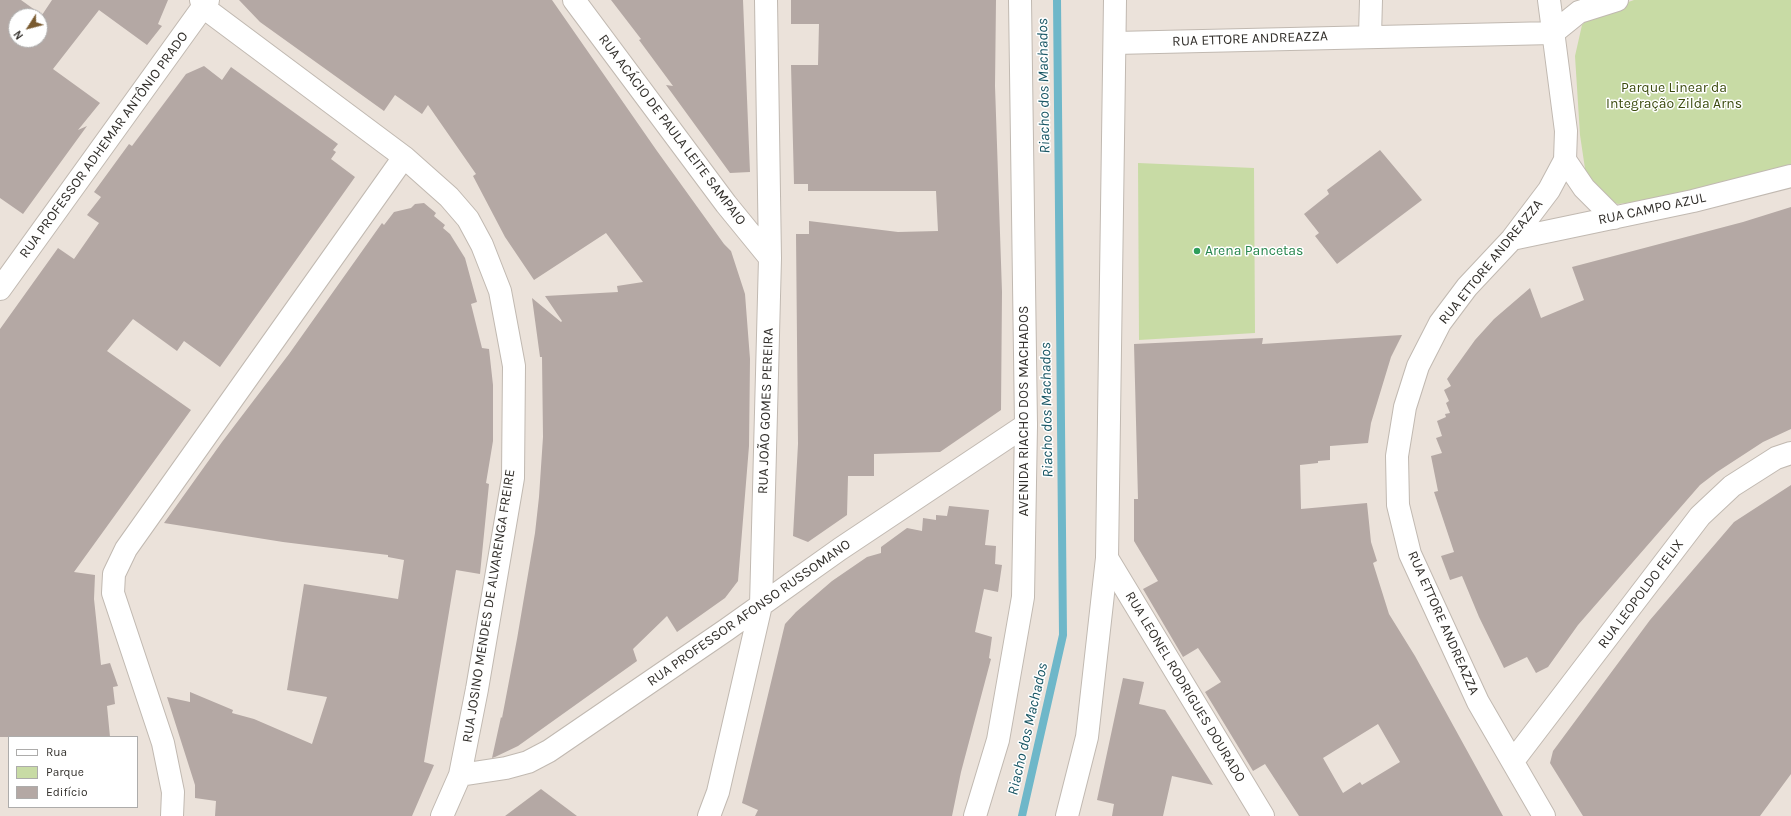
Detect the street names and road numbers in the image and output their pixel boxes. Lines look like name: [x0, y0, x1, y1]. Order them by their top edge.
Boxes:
street label: RUA PROFESSOR ADHEMAR ANTÔNIO PRADO: [16, 28, 192, 262]
street label: RUA ETTORE ANDREAZZA: [1172, 28, 1328, 50]
street label: RUA ACÁCIO DE PAULA LEITE SAMPAIO: [595, 31, 749, 229]
street label: RUA CAMPO AZUL: [1597, 189, 1707, 229]
street label: RUA ETTORE ANDREAZZA: [1435, 196, 1547, 328]
street label: AVENIDA RIACHO DOS MACHADOS: [1016, 305, 1032, 517]
street label: RUA JOÃO GOMES PEREIRA: [755, 328, 777, 494]
street label: RUA JOSINO MENDES DE ALVARENGA FREIRE: [459, 468, 519, 744]
street label: RUA PROFESSOR AFONSO RUSSOMANO: [644, 536, 854, 690]
street label: RUA LEOPOLDO FELIX: [1595, 536, 1687, 652]
street label: RUA ETTORE ANDREAZZA: [1404, 548, 1482, 698]
street label: RUA LEONEL RODRIGUES DOURADO: [1121, 589, 1249, 785]

